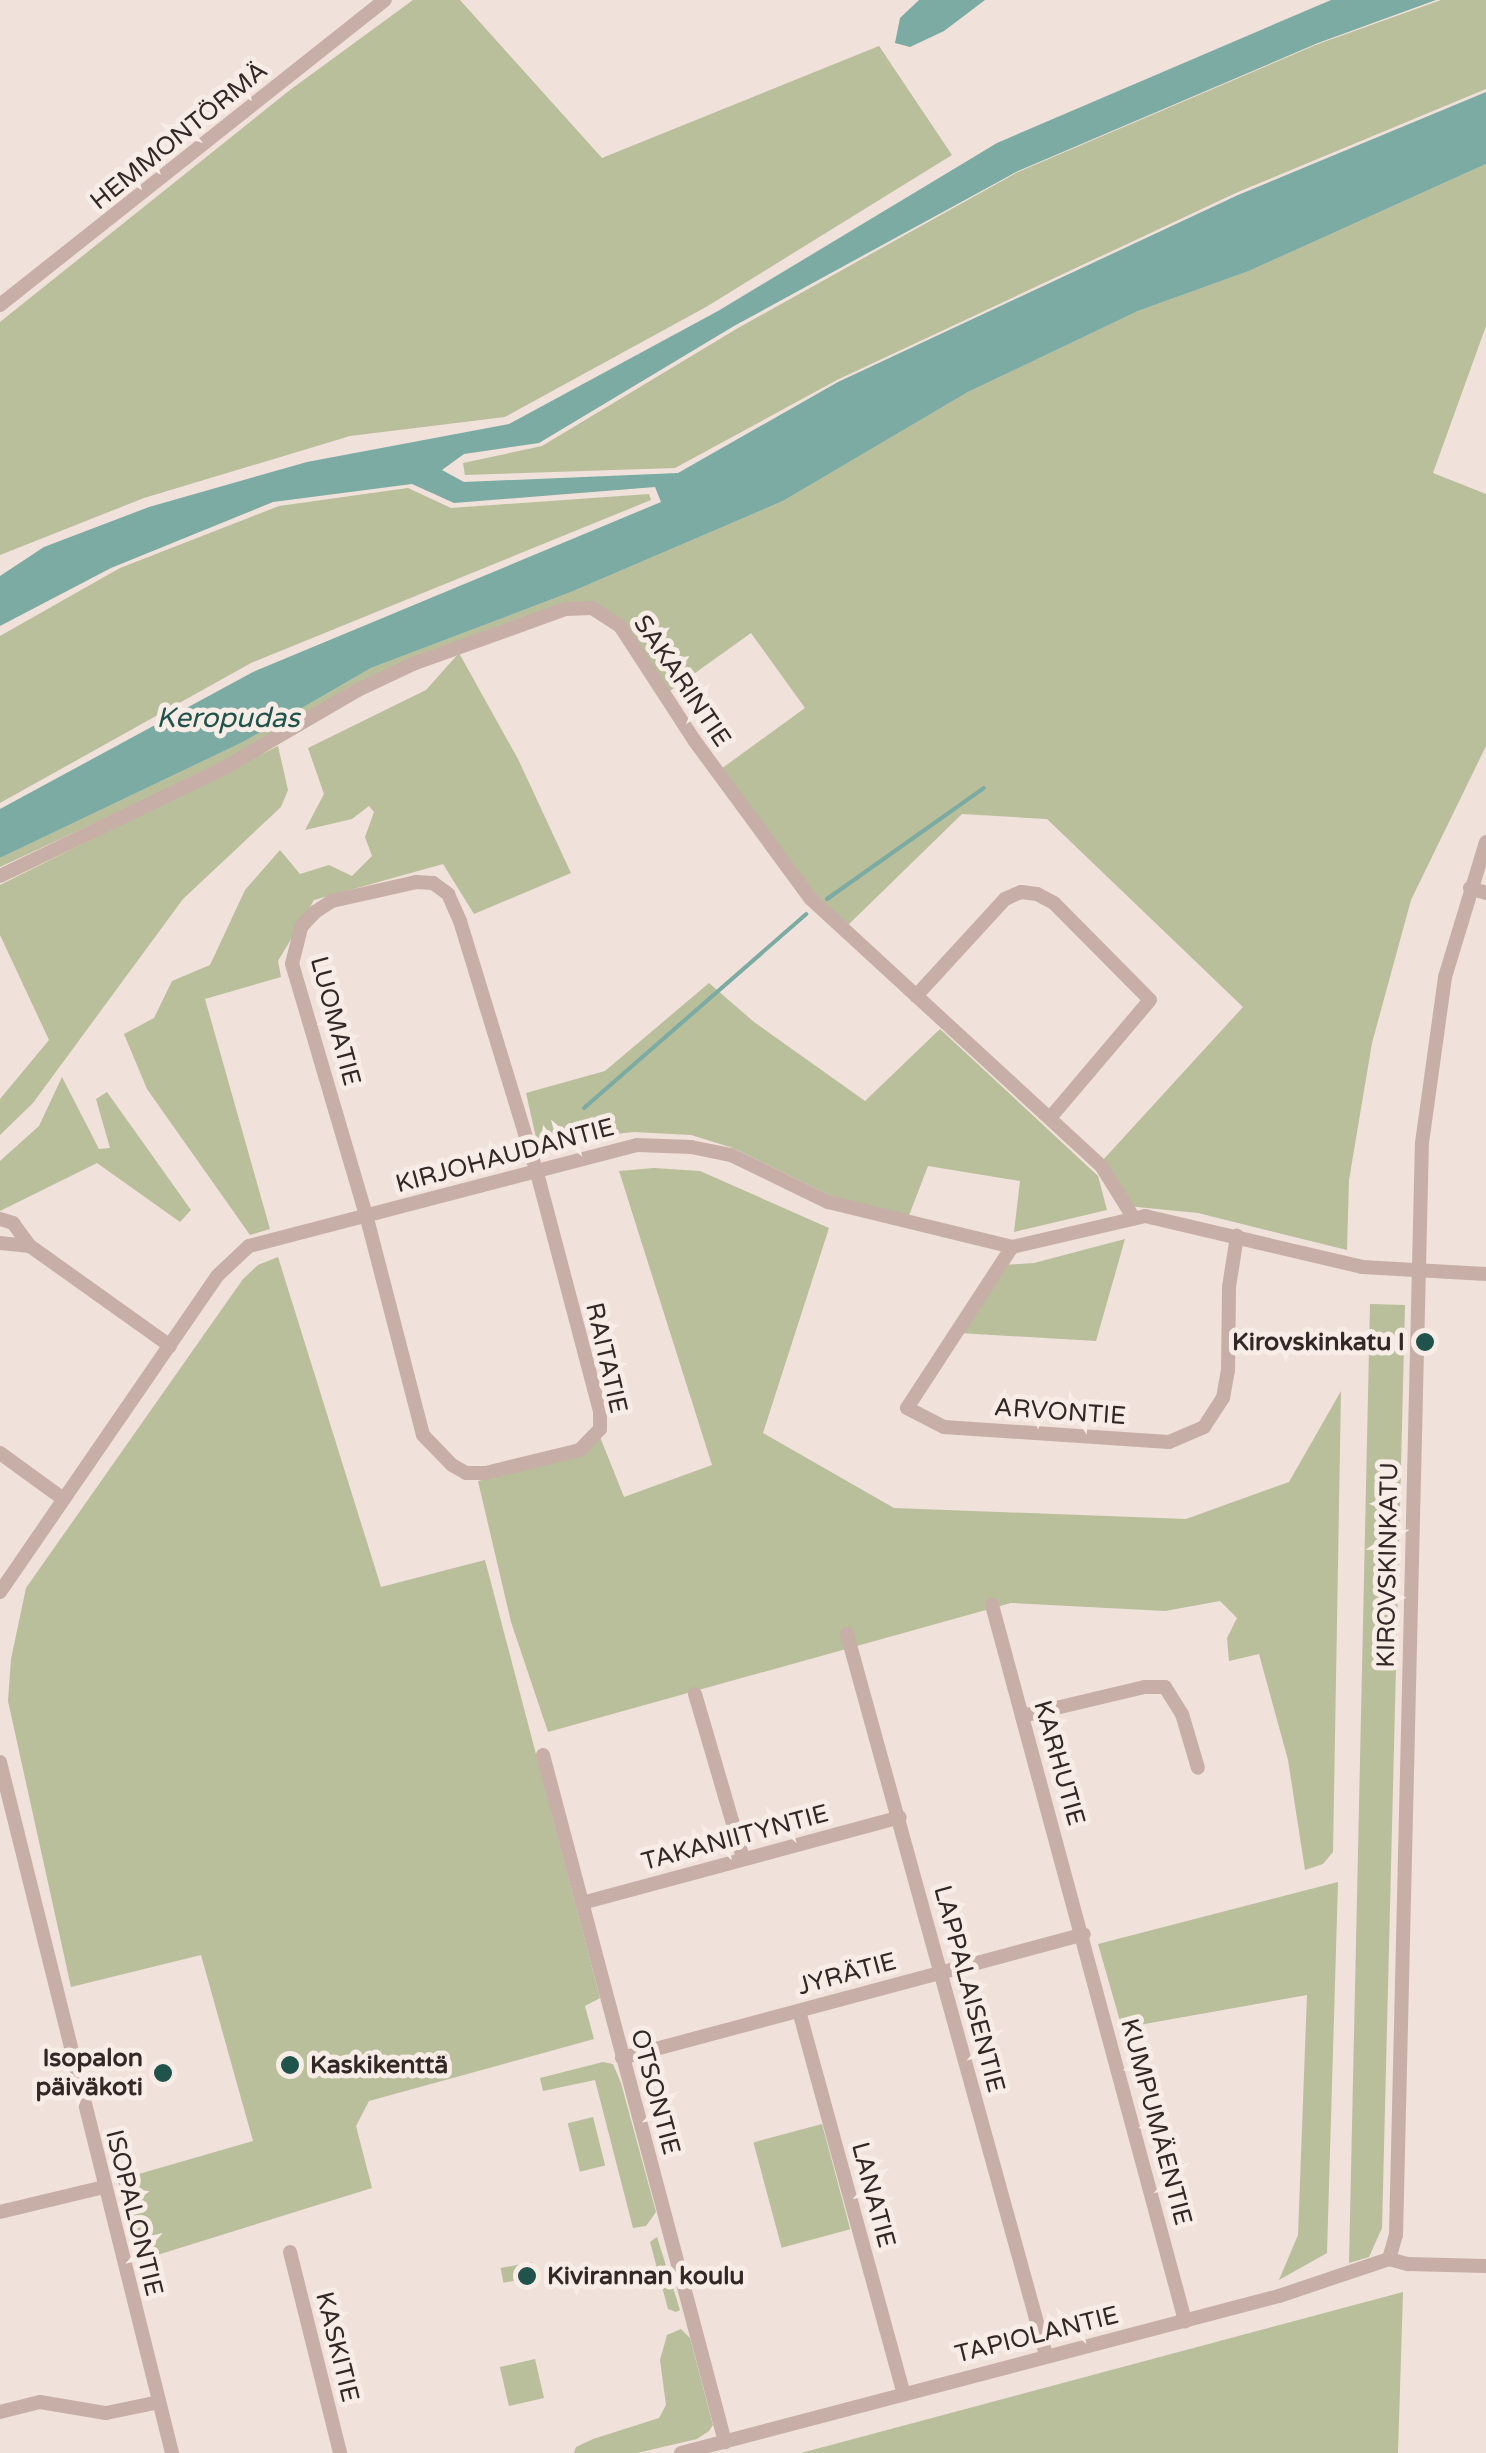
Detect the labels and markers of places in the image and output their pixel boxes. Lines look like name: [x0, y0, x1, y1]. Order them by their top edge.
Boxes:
place label: Kirovskinkatu I: [1232, 1327, 1405, 1357]
marker: Kirovskinkatu I: [1414, 1331, 1436, 1353]
place label: Isopalon päiväkoti: [36, 2044, 143, 2103]
place label: Kaskikenttä: [310, 2050, 448, 2080]
marker: Kaskikenttä: [279, 2054, 301, 2076]
marker: Isopalon päiväkoti: [152, 2062, 174, 2084]
place label: Kivirannan koulu: [547, 2261, 745, 2291]
marker: Kivirannan koulu: [516, 2265, 538, 2287]

